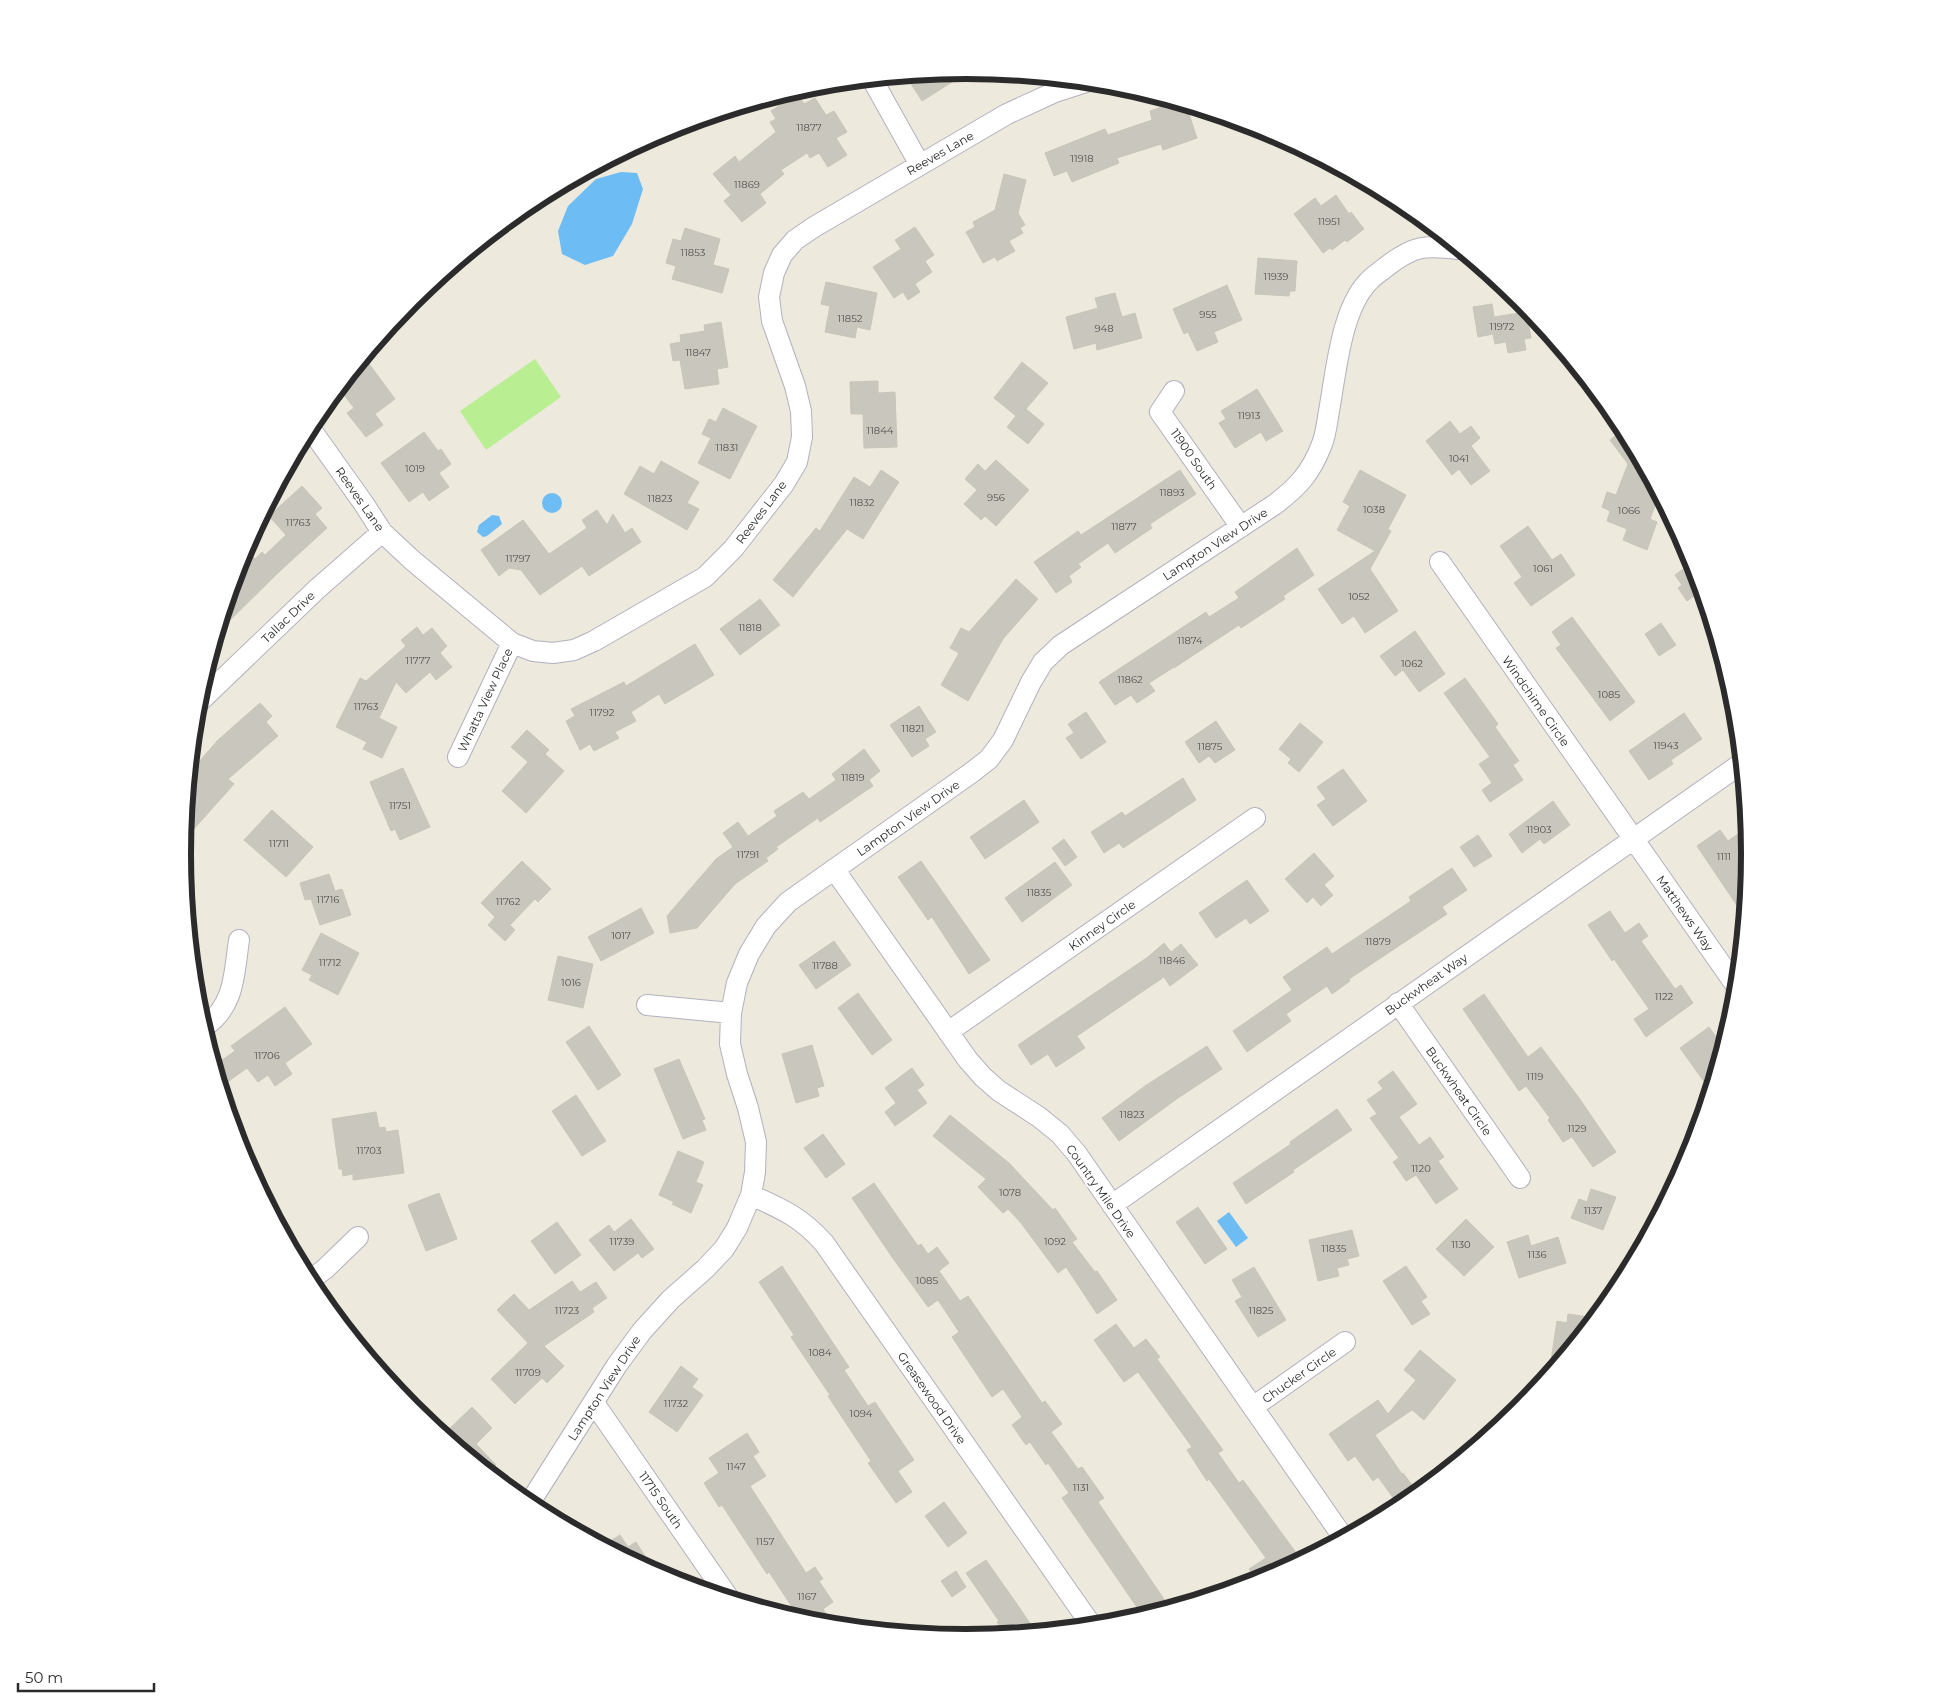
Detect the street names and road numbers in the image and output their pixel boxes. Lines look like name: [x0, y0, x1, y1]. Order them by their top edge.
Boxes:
street label: Reeves Lane: [904, 128, 976, 178]
street label: 11900 South: [1168, 426, 1220, 492]
street label: Reeves Lane: [332, 464, 388, 534]
street label: Reeves Lane: [732, 477, 790, 547]
street label: Lampton View Drive: [1160, 504, 1270, 584]
street label: Tallac Drive: [258, 588, 318, 646]
street label: Whatta View Place: [454, 646, 516, 754]
street label: Windchime Circle: [1499, 653, 1573, 749]
street label: Lampton View Drive: [854, 777, 962, 859]
street label: Matthews Way: [1653, 872, 1717, 954]
street label: Kinney Circle: [1066, 896, 1138, 954]
street label: Buckwheat Way: [1382, 950, 1471, 1018]
street label: Buckwheat Circle: [1423, 1044, 1495, 1138]
street label: Country Mile Drive: [1063, 1141, 1139, 1241]
street label: Lampton View Drive: [564, 1333, 644, 1443]
street label: Chucker Circle: [1259, 1344, 1339, 1406]
street label: Greasewood Drive: [895, 1349, 969, 1447]
street label: 11715 South: [636, 1469, 686, 1531]

